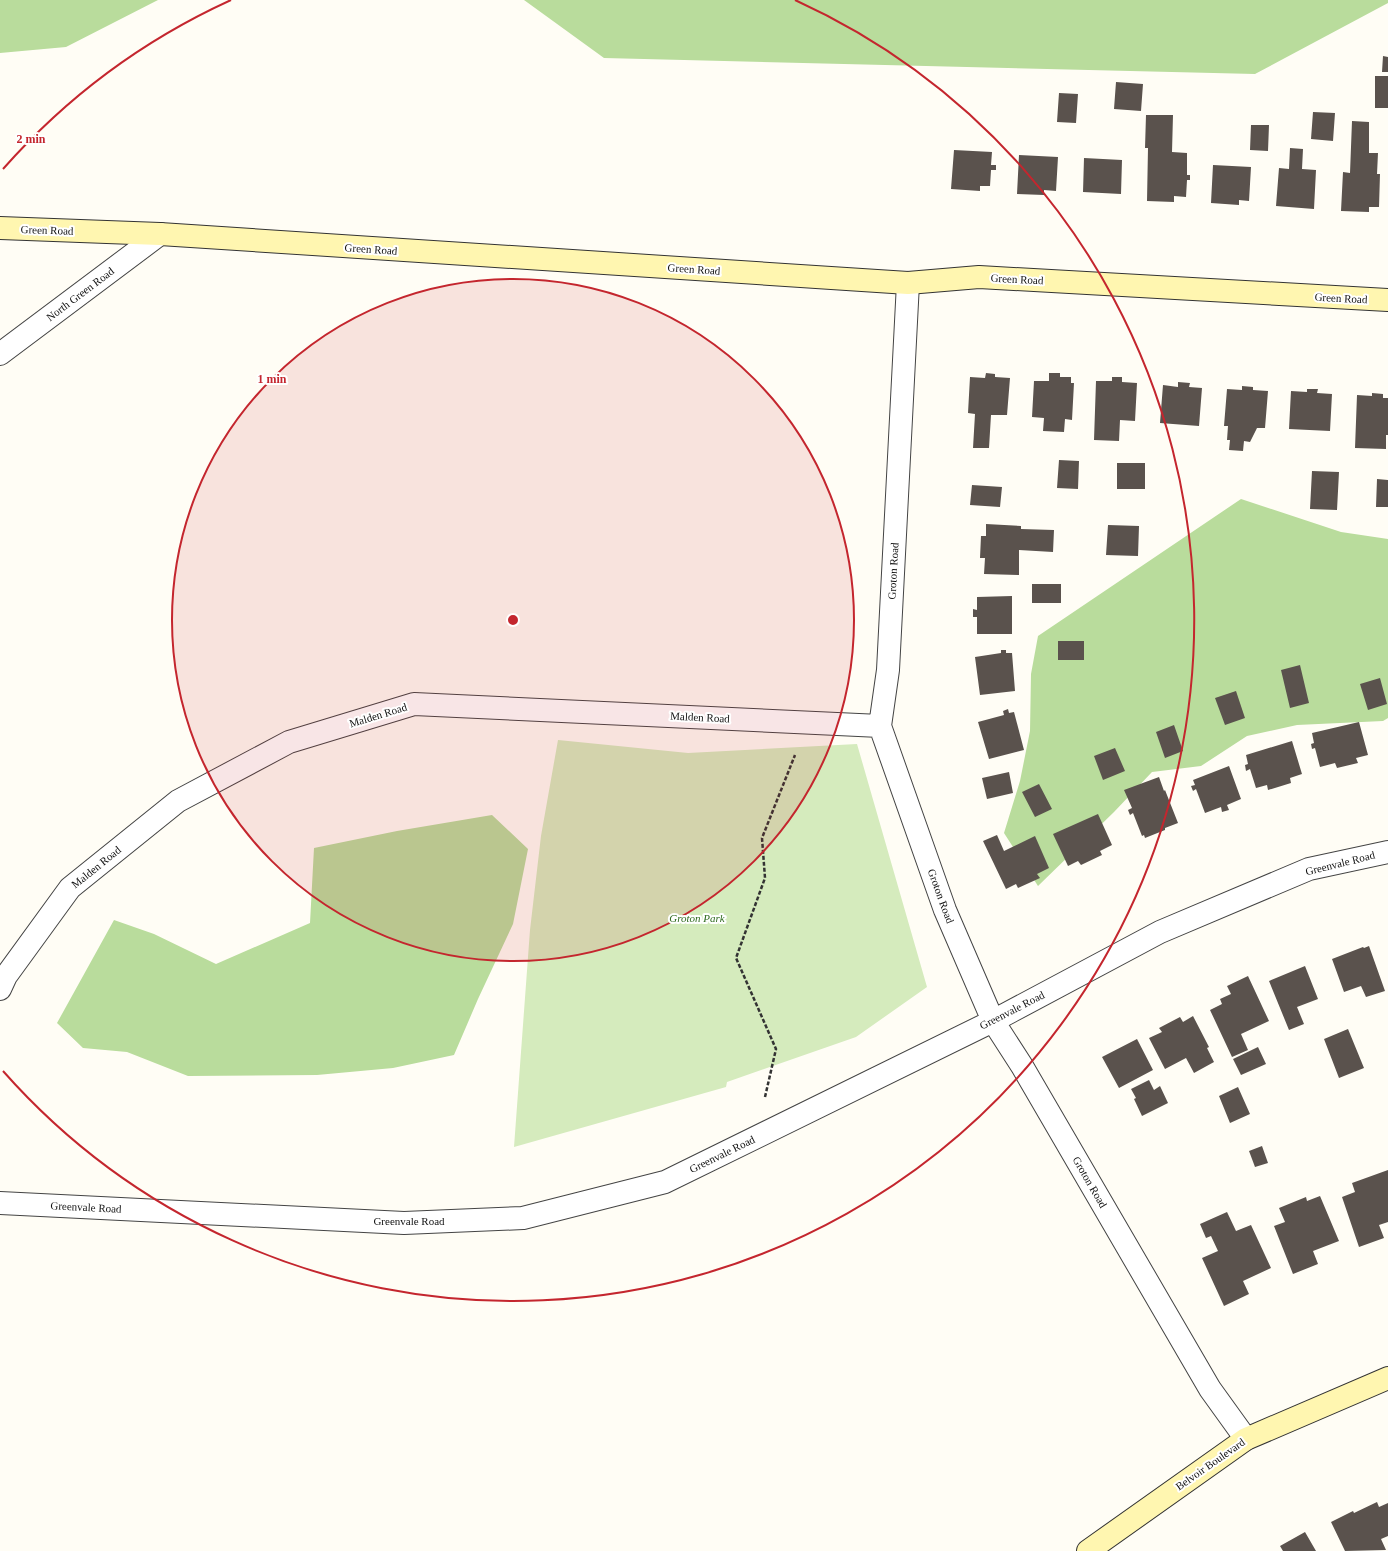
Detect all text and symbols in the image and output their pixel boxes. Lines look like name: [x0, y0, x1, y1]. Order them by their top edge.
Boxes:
text: 2 min: [16, 132, 46, 146]
street label: Green Road: [20, 223, 74, 237]
street label: Green Road: [344, 241, 398, 257]
street label: Green Road: [667, 261, 721, 277]
street label: North Green Road: [44, 264, 116, 323]
street label: Green Road: [990, 272, 1044, 286]
street label: Green Road: [1314, 291, 1368, 305]
text: 1 min: [257, 372, 287, 386]
street label: Groton Road: [886, 542, 901, 600]
centre of rings: [506, 613, 520, 627]
street label: Malden Road: [348, 700, 409, 729]
street label: Malden Road: [670, 709, 731, 725]
street label: Malden Road: [69, 843, 123, 890]
street label: Greenvale Road: [1304, 848, 1376, 877]
street label: Groton Road: [926, 867, 957, 925]
park label: Groton Park: [669, 912, 726, 924]
street label: Greenvale Road: [978, 988, 1047, 1032]
street label: Greenvale Road: [687, 1133, 757, 1175]
street label: Groton Road: [1071, 1154, 1110, 1210]
street label: Greenvale Road: [50, 1199, 122, 1215]
street label: Greenvale Road: [373, 1215, 445, 1227]
street label: Belvoir Boulevard: [1173, 1435, 1247, 1492]

